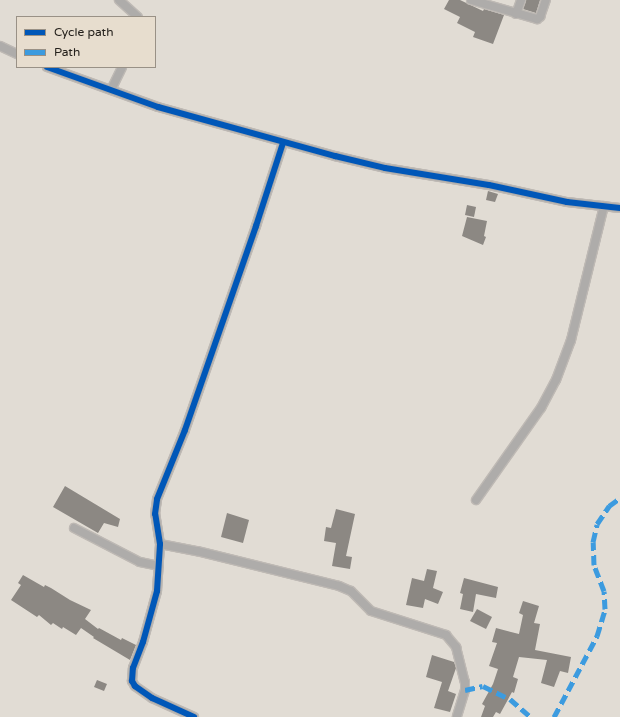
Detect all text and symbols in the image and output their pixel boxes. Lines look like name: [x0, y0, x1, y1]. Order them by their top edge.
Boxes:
legend: [16, 16, 156, 68]
text: Cycle path: [54, 25, 113, 39]
text: Path: [54, 45, 80, 59]

